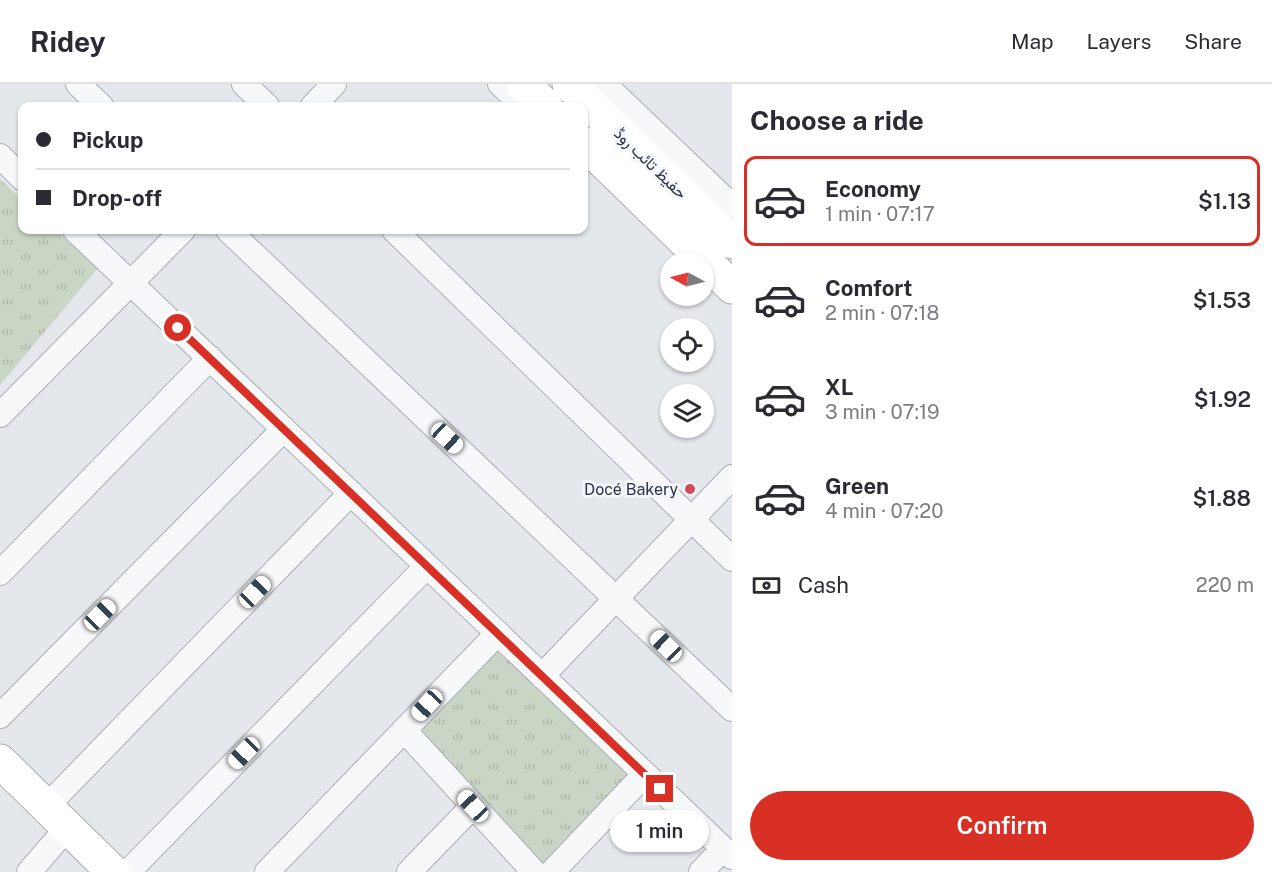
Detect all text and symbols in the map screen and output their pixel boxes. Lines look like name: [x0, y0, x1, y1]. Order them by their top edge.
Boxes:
text: Ridey: [30, 25, 105, 58]
text: Map: [1011, 29, 1054, 54]
text: Layers: [1087, 29, 1151, 54]
text: Share: [1184, 29, 1242, 54]
text: Choose a ride: [750, 104, 924, 136]
street label: حفیظ تائب روڈ: [610, 124, 691, 204]
text: Pickup: [72, 127, 143, 153]
icon: car: [753, 174, 807, 228]
text: Economy: [825, 176, 921, 202]
text: Drop-off: [72, 185, 162, 211]
text: $1.13: [1198, 188, 1251, 214]
text: 1 min · 07:17: [825, 202, 935, 226]
north arrow: [660, 252, 714, 306]
map controls: [660, 252, 714, 438]
icon: car: [753, 273, 807, 327]
text: Comfort: [825, 275, 912, 301]
text: $1.53: [1193, 287, 1251, 313]
text: 2 min · 07:18: [825, 301, 939, 325]
route start: [164, 314, 191, 341]
button: locate: [660, 318, 714, 372]
icon: car: [753, 372, 807, 426]
text: XL: [825, 374, 853, 400]
button: layers: [660, 384, 714, 438]
text: $1.92: [1194, 386, 1251, 412]
text: 3 min · 07:19: [825, 400, 940, 424]
car: [428, 419, 466, 457]
icon: car: [753, 471, 807, 525]
text: Green: [825, 473, 889, 499]
place label: Docé Bakery: [584, 480, 678, 499]
marker: Docé Bakery: [683, 482, 697, 496]
text: $1.88: [1193, 485, 1251, 511]
text: 4 min · 07:20: [825, 499, 943, 523]
icon: cash: [750, 569, 783, 602]
text: Cash: [798, 572, 849, 598]
car: [236, 573, 274, 611]
text: 220 m: [1196, 573, 1254, 597]
car: [81, 596, 119, 634]
car: [647, 627, 685, 665]
car: [408, 686, 446, 724]
car: [225, 734, 263, 772]
route end: [646, 775, 673, 802]
car: [454, 787, 492, 825]
button: Confirm: [750, 791, 1254, 860]
callout: 1 min: [610, 810, 710, 852]
text: 1 min: [636, 819, 683, 843]

